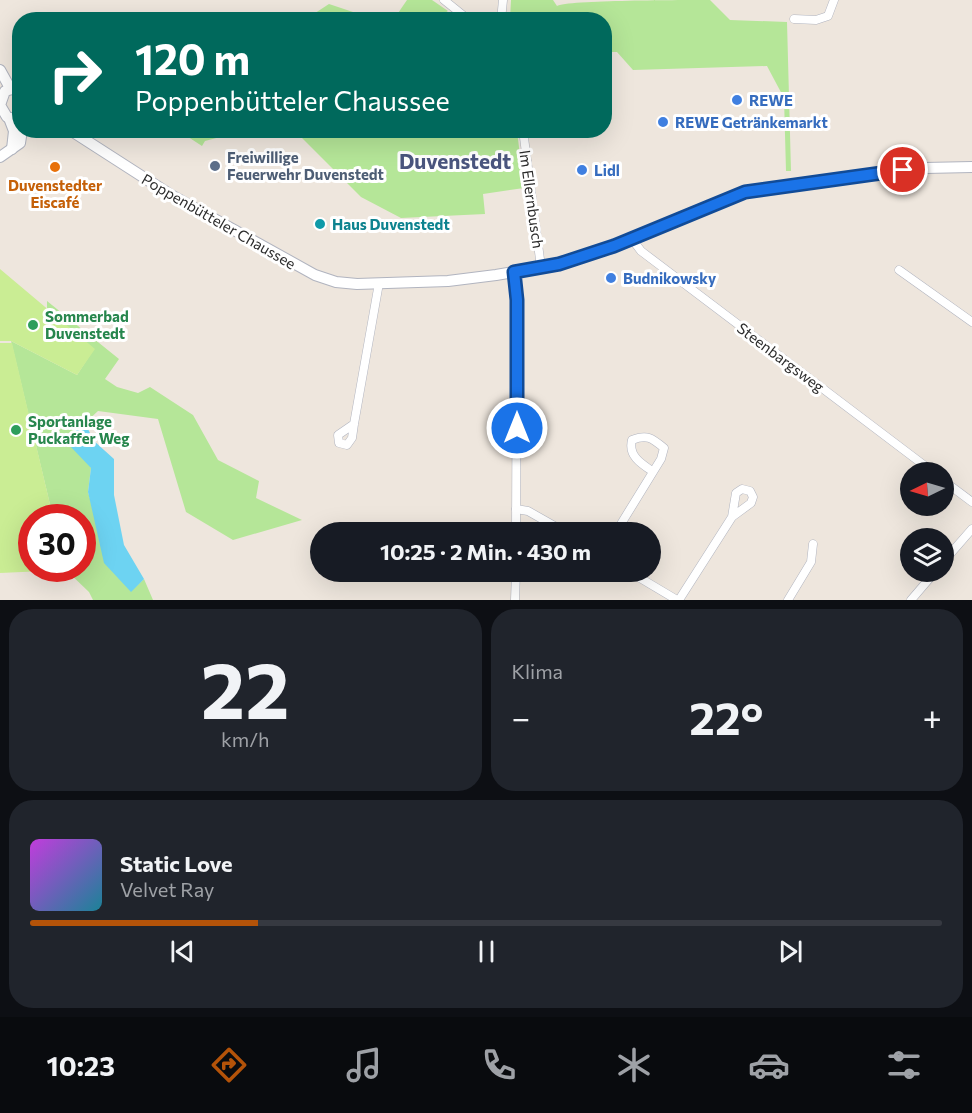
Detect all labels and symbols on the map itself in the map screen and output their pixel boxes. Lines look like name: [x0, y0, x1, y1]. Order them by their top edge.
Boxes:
place label: REWE: [749, 91, 793, 109]
marker: REWE: [730, 93, 744, 107]
place label: REWE Getränkemarkt: [675, 113, 828, 131]
marker: REWE Getränkemarkt: [656, 115, 670, 129]
pin: [877, 144, 928, 195]
place label: Freiwillige Feuerwehr Duvenstedt: [227, 148, 384, 183]
district label: Duvenstedt: [399, 148, 511, 173]
street label: Im Ellernbusch: [516, 149, 548, 249]
marker: Freiwillige Feuerwehr Duvenstedt: [208, 159, 222, 173]
marker: Duvenstedter Eiscafé: [48, 160, 62, 174]
place label: Lidl: [594, 161, 620, 179]
marker: Lidl: [575, 163, 589, 177]
street label: Poppenbütteler Chaussee: [139, 169, 299, 273]
place label: Duvenstedter Eiscafé: [8, 176, 102, 211]
place label: Haus Duvenstedt: [332, 215, 450, 233]
marker: Haus Duvenstedt: [313, 217, 327, 231]
place label: Budnikowsky: [623, 269, 717, 287]
marker: Budnikowsky: [604, 271, 618, 285]
place label: Sommerbad Duvenstedt: [45, 307, 129, 342]
marker: Sommerbad Duvenstedt: [26, 318, 40, 332]
street label: Steenbargsweg: [734, 318, 828, 396]
position arrow: [485, 396, 549, 460]
place label: Sportanlage Puckaffer Weg: [28, 412, 129, 447]
marker: Sportanlage Puckaffer Weg: [9, 423, 23, 437]
north arrow: [900, 462, 954, 516]
speed limit sign: 30: [18, 504, 96, 582]

